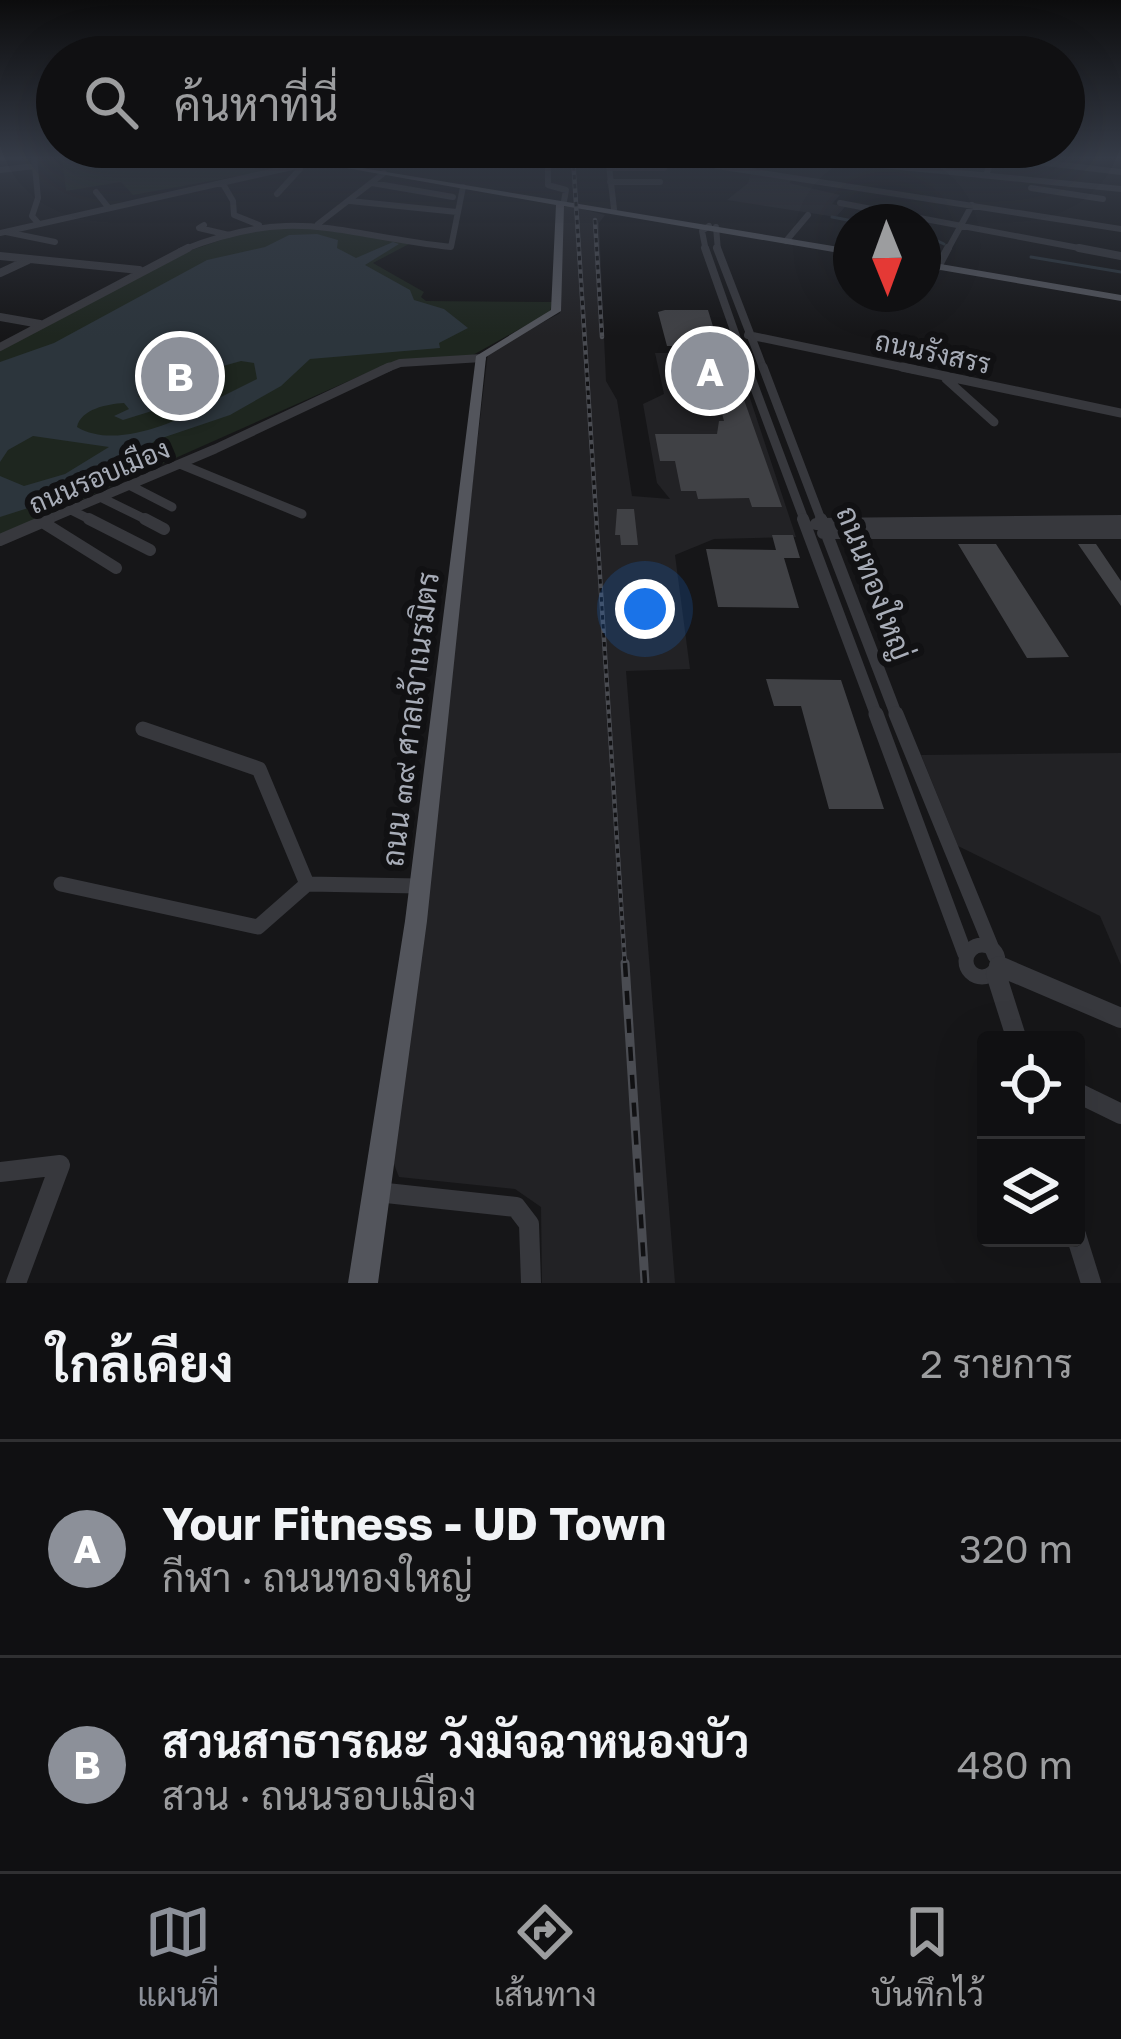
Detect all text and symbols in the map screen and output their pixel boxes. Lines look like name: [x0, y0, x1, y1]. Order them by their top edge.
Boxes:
search box: [36, 36, 1085, 168]
icon: search: [78, 69, 144, 135]
text: ค้นหาที่นี่: [174, 77, 338, 131]
north arrow: [833, 204, 941, 312]
street label: ถนนรังสรร: [872, 324, 994, 380]
pin: A: [671, 326, 749, 416]
pin: B: [141, 331, 219, 421]
street label: ถนนรอบเมือง: [24, 431, 174, 520]
street label: ถนนทองใหญ่: [828, 501, 922, 665]
street label: ถนน ๓๙ ศาลเจ้าเนรมิตร: [372, 569, 446, 869]
your location: [615, 579, 675, 639]
map controls: [977, 1031, 1085, 1247]
button: locate: [977, 1031, 1085, 1139]
button: layers: [977, 1139, 1085, 1247]
text: ใกล้เคียง: [48, 1332, 234, 1393]
text: 2 รายการ: [920, 1340, 1073, 1387]
text: Your Fitness - UD Town: [162, 1496, 666, 1550]
text: A: [73, 1525, 101, 1572]
text: 320 m: [959, 1525, 1073, 1572]
text: กีฬา · ถนนทองใหญ่: [162, 1554, 473, 1601]
text: สวนสาธารณะ วังมัจฉาหนองบัว: [162, 1714, 749, 1768]
text: B: [73, 1741, 101, 1788]
text: 480 m: [957, 1741, 1073, 1788]
text: สวน · ถนนรอบเมือง: [162, 1772, 477, 1819]
tab: แผนที่: [137, 1899, 219, 2014]
tab: เส้นทาง: [494, 1899, 597, 2014]
tab: บันทึกไว้: [871, 1899, 984, 2014]

